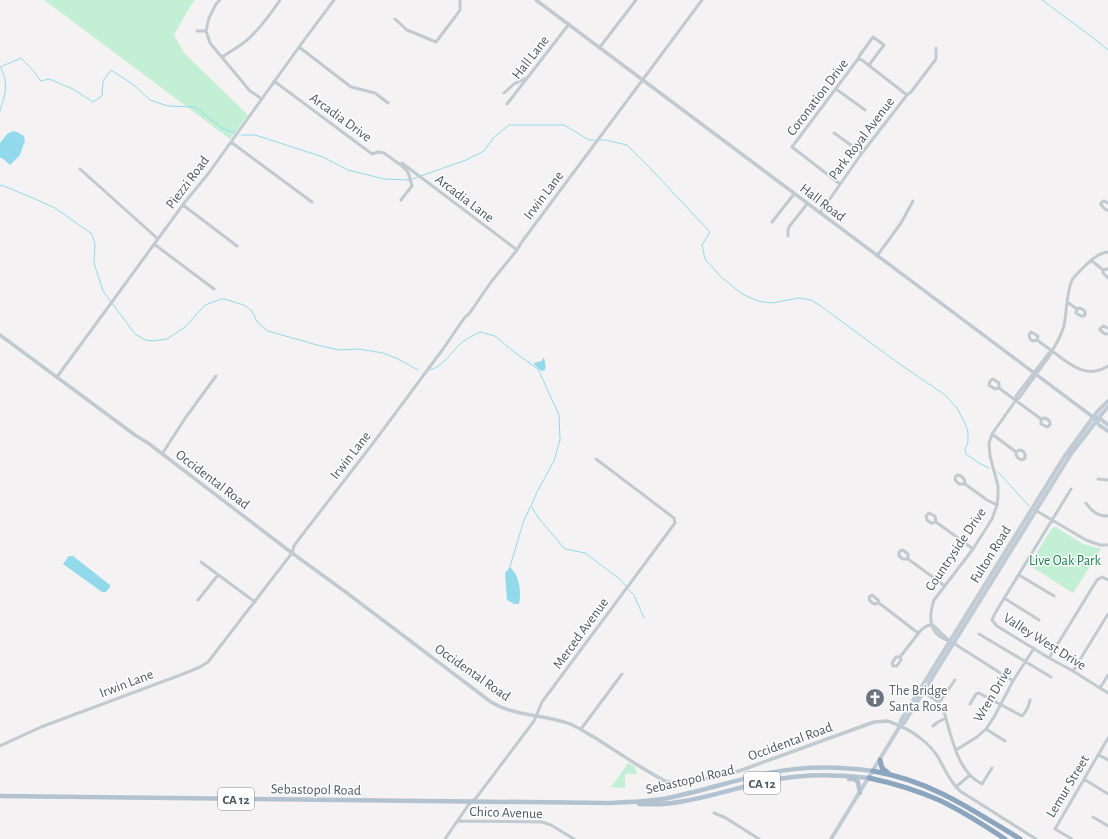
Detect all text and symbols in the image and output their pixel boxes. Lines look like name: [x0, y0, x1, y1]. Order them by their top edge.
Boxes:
street label: Hall Lane: [510, 33, 552, 82]
street label: Coronation Drive: [785, 57, 851, 139]
street label: Arcadia Drive: [307, 91, 374, 145]
street label: Park Royal Avenue: [826, 95, 897, 182]
street label: Piezzi Road: [163, 154, 212, 212]
street label: Irwin Lane: [521, 169, 566, 222]
street label: Arcadia Lane: [432, 172, 496, 225]
street label: Hall Road: [797, 181, 848, 224]
street label: Irwin Lane: [328, 429, 374, 482]
street label: Occidental Road: [173, 448, 252, 512]
street label: Countryside Drive: [923, 505, 989, 594]
street label: Fulton Road: [968, 524, 1014, 586]
park label: Live Oak Park: [1029, 554, 1102, 568]
street label: Merced Avenue: [550, 596, 611, 672]
street label: Valley West Drive: [1001, 611, 1088, 673]
street label: Occidental Road: [432, 642, 513, 704]
street label: Wren Drive: [971, 665, 1015, 724]
street label: Irwin Lane: [97, 667, 155, 701]
place label: The Bridge Santa Rosa: [889, 684, 948, 714]
church icon: The Bridge Santa Rosa: [864, 687, 886, 709]
street label: Occidental Road: [746, 720, 834, 764]
street label: Lemur Street: [1044, 752, 1092, 820]
street label: Sebastopol Road: [645, 763, 736, 797]
road number: CA 12: [744, 772, 780, 794]
street label: Sebastopol Road: [271, 782, 361, 798]
road number: CA 12: [218, 788, 254, 810]
street label: Chico Avenue: [469, 805, 543, 821]

